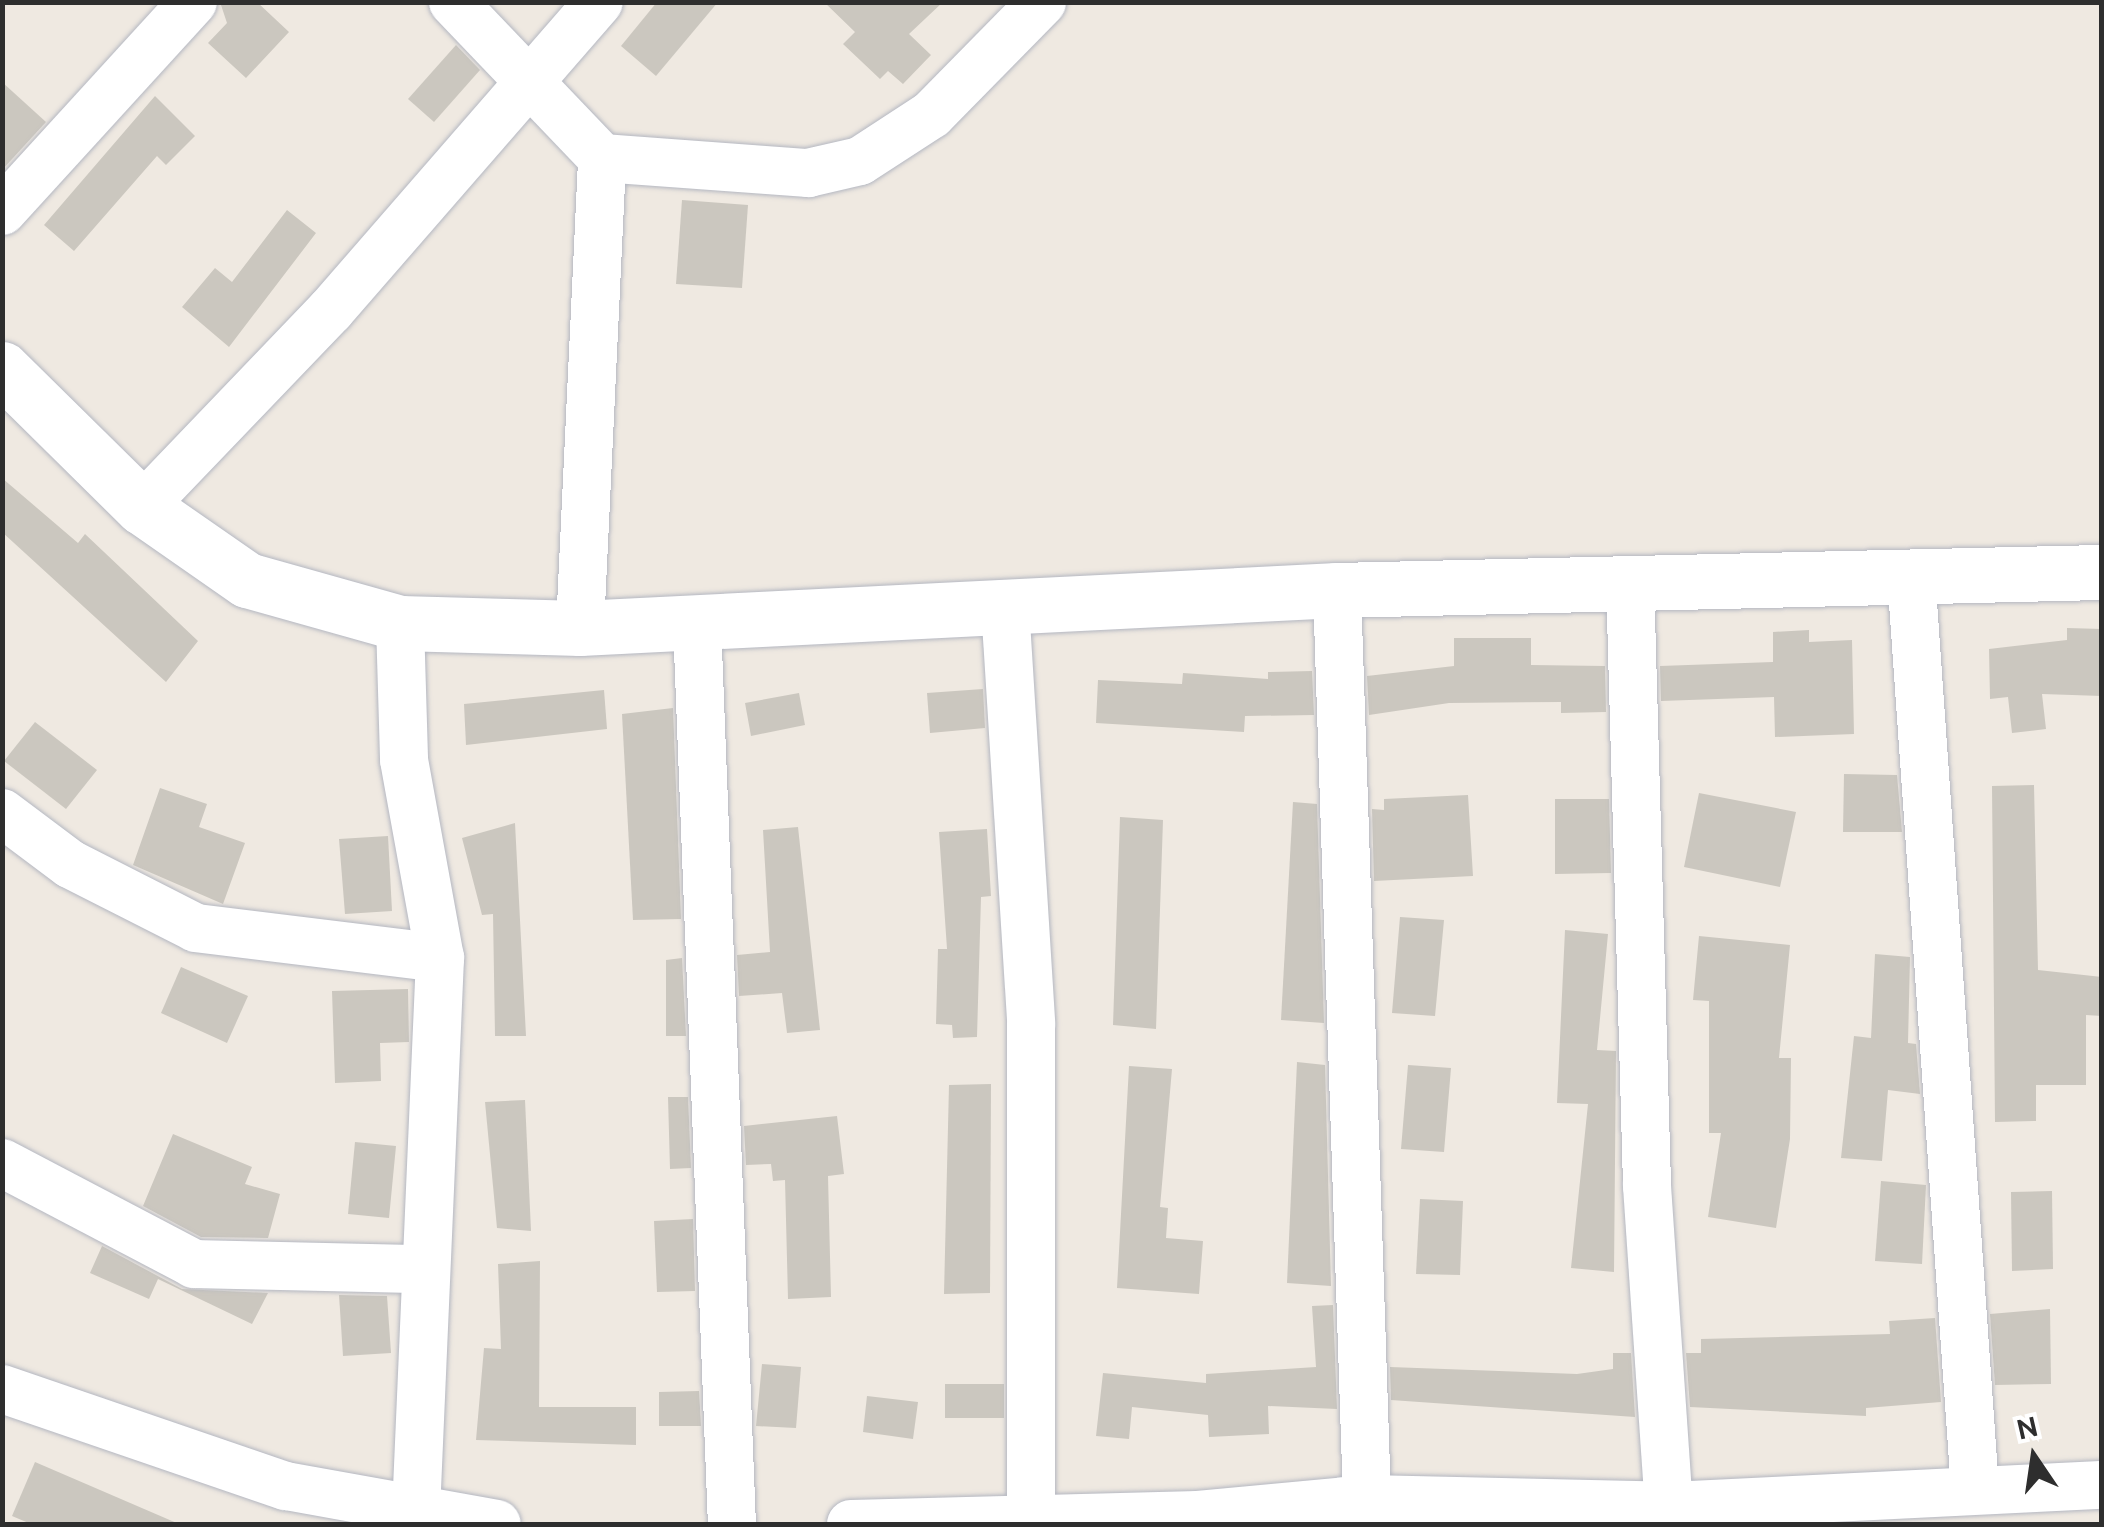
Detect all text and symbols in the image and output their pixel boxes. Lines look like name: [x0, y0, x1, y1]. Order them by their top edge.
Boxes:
north arrow: [1984, 1407, 2084, 1507]
text: N: [2013, 1410, 2041, 1445]

